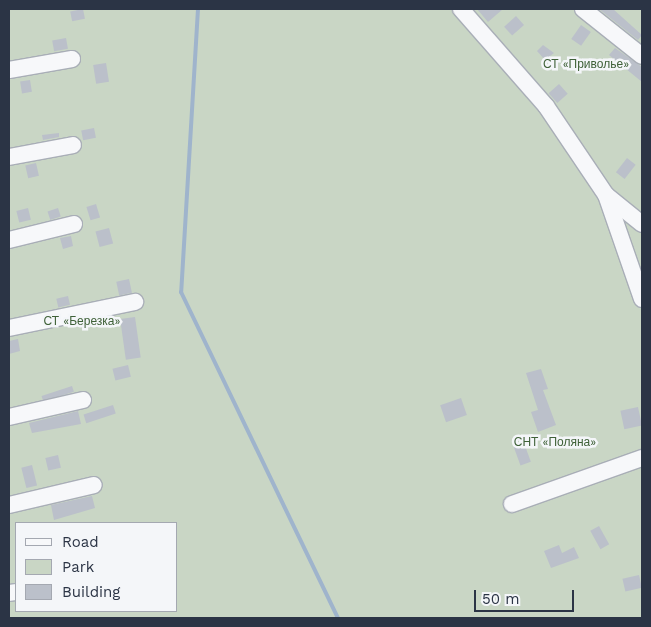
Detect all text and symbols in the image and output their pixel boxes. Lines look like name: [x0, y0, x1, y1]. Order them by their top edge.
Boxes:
park label: СТ «Приволье»: [543, 58, 629, 72]
park label: СТ «Березка»: [44, 315, 120, 329]
park label: СНТ «Поляна»: [514, 436, 596, 450]
legend: [15, 522, 178, 612]
text: Road: [62, 533, 99, 551]
text: Park: [62, 558, 94, 576]
scale bar: [476, 580, 576, 612]
text: Building: [62, 583, 120, 601]
text: 50 m: [482, 590, 519, 608]

